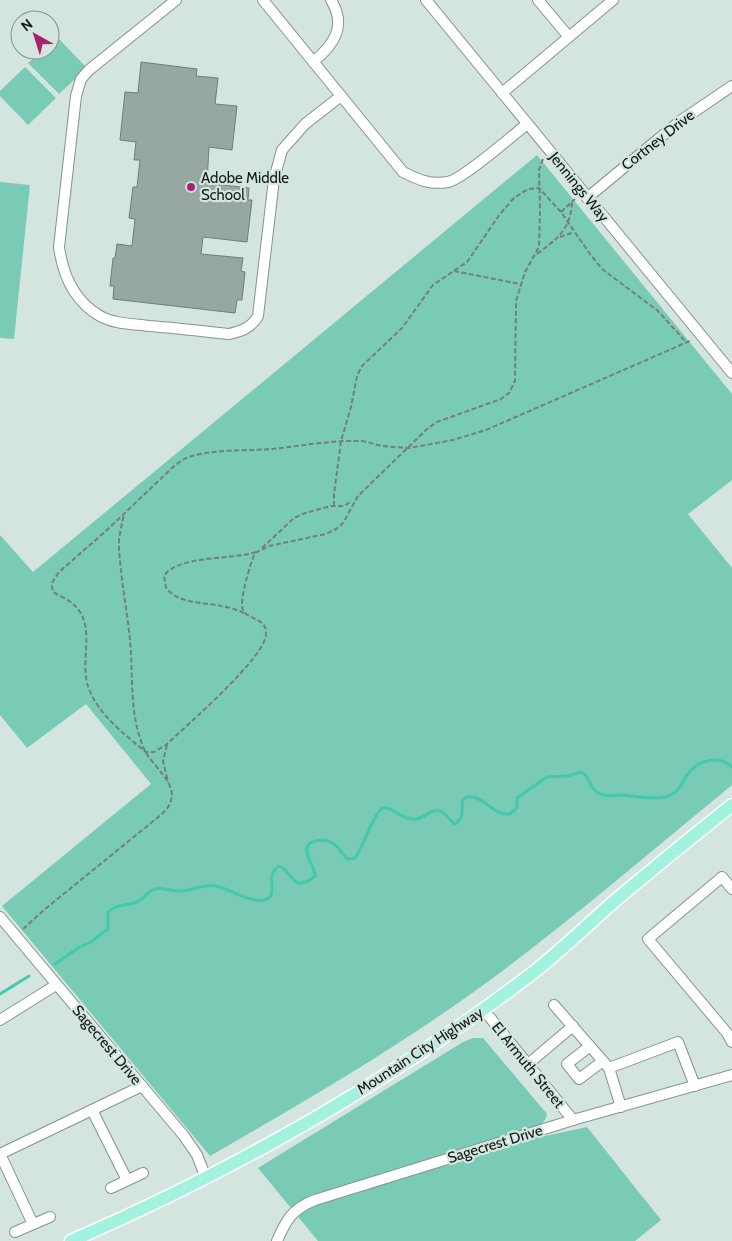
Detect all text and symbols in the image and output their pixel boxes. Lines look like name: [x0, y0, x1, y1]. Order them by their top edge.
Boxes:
north arrow: [10, 10, 60, 60]
text: N: [17, 15, 36, 35]
street label: Cortney Drive: [618, 106, 698, 174]
street label: Jennings Way: [545, 148, 613, 226]
place label: Adobe Middle School: [201, 169, 289, 204]
marker: Adobe Middle School: [185, 181, 197, 193]
street label: Sagecrest Drive: [68, 1002, 146, 1089]
street label: Mountain City Highway: [354, 1003, 487, 1099]
street label: El Armuth Street: [488, 1018, 568, 1112]
street label: Sagecrest Drive: [445, 1121, 545, 1167]

